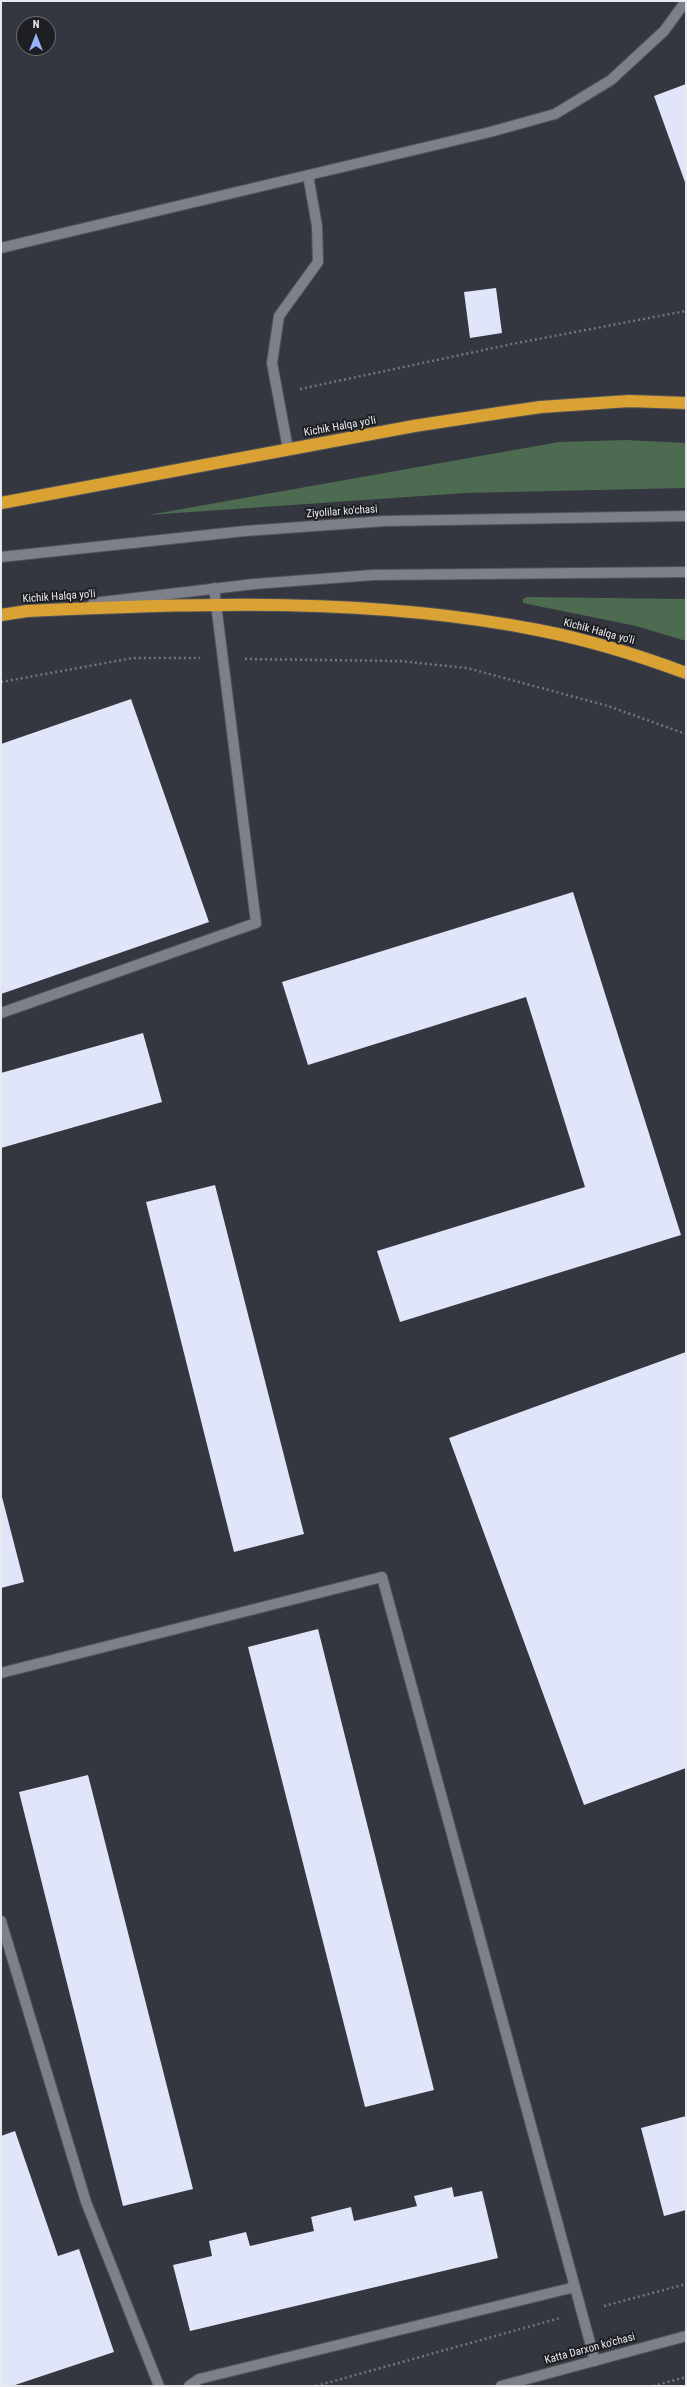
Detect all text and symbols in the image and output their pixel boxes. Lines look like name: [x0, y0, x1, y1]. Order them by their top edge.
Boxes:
north arrow: [16, 16, 56, 56]
text: N: [33, 18, 39, 31]
street label: Kichik Halqa yo'li: [303, 414, 377, 440]
street label: Ziyolilar ko'chasi: [306, 503, 378, 521]
street label: Kichik Halqa yo'li: [22, 588, 96, 606]
street label: Kichik Halqa yo'li: [562, 616, 636, 648]
street label: Katta Darxon ko'chasi: [543, 2331, 637, 2367]

